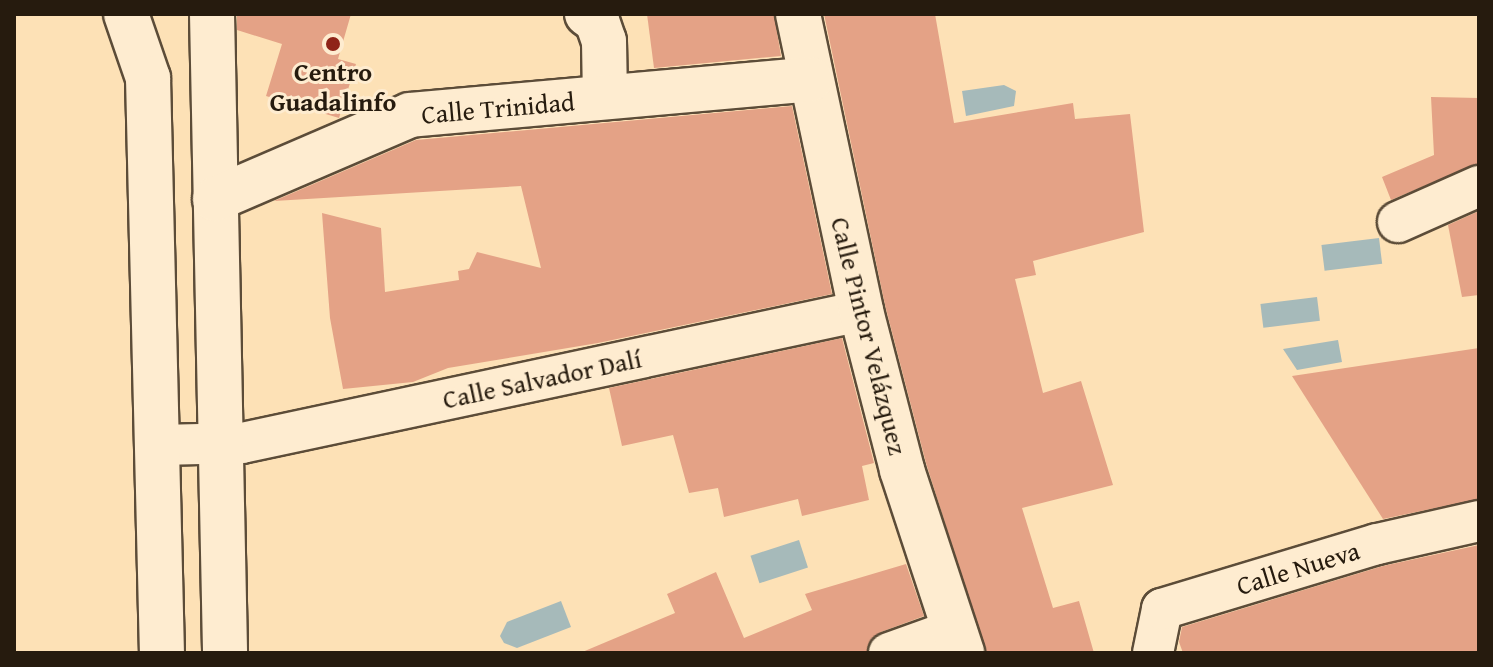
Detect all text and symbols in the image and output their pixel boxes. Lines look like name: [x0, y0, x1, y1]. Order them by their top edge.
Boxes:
marker: Centro Guadalinfo: [324, 35, 342, 53]
place label: Centro Guadalinfo: [270, 56, 396, 118]
street label: Calle Trinidad: [420, 86, 576, 130]
street label: Calle Pintor Velázquez: [824, 214, 914, 458]
street label: Calle Salvador Dalí: [440, 343, 644, 415]
street label: Calle Nueva: [1233, 535, 1363, 601]

